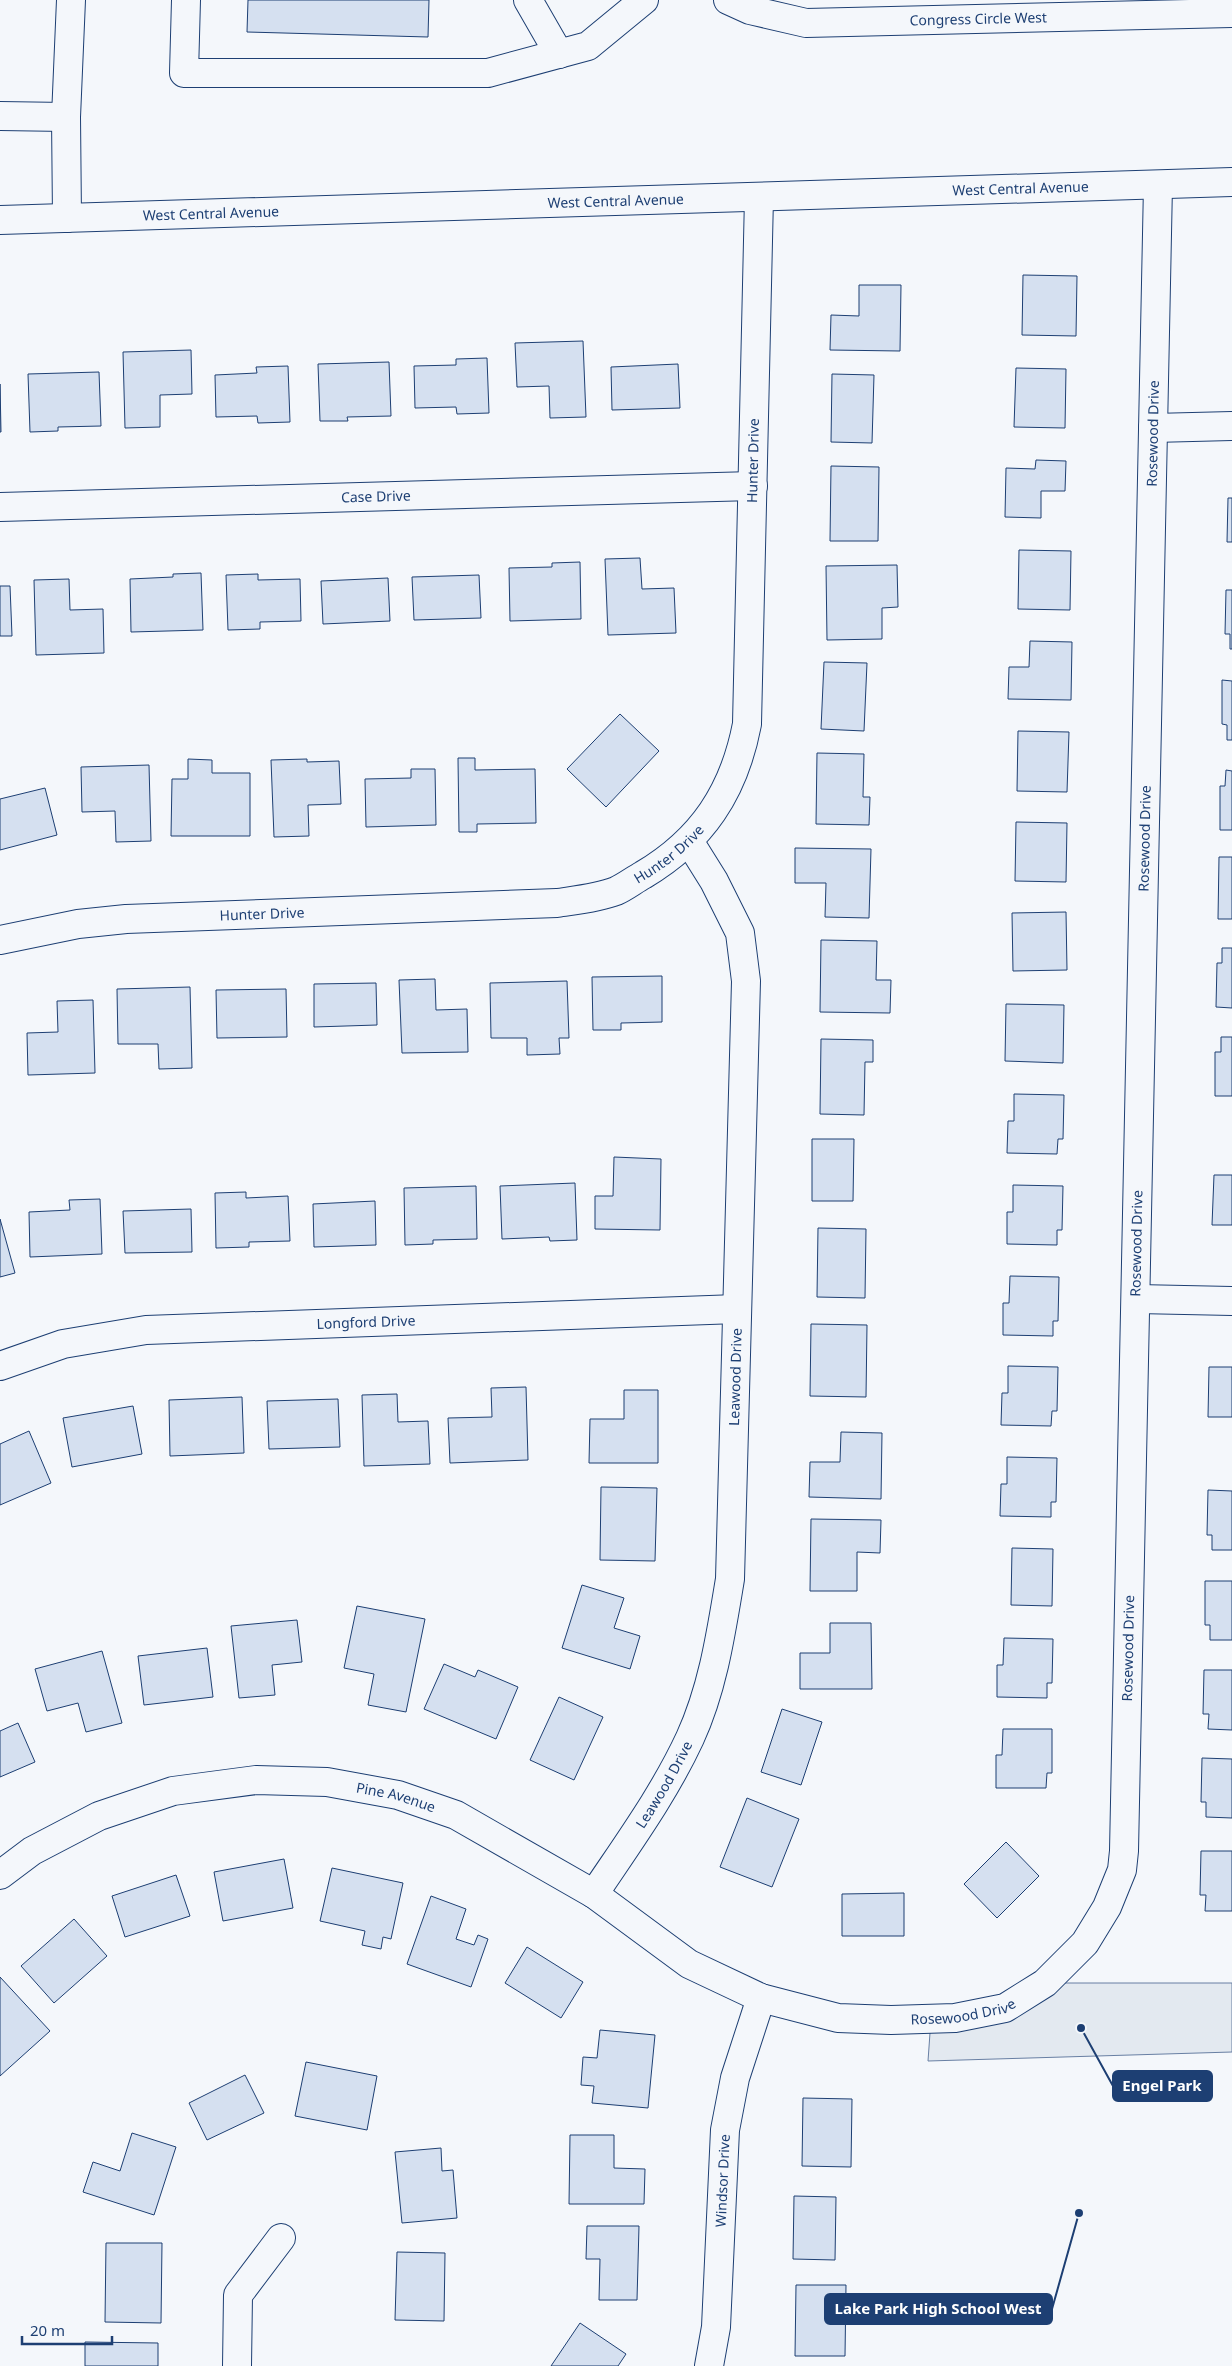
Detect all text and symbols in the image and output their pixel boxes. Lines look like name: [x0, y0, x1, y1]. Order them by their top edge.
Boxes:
street label: Congress Circle West: [909, 7, 1047, 30]
street label: West Central Avenue: [952, 176, 1089, 200]
street label: West Central Avenue: [547, 189, 684, 212]
street label: West Central Avenue: [142, 201, 279, 225]
street label: Rosewood Drive: [1142, 380, 1163, 487]
street label: Hunter Drive: [742, 418, 763, 503]
street label: Case Drive: [341, 486, 411, 506]
street label: Rosewood Drive: [1134, 785, 1155, 892]
street label: Hunter Drive: [630, 820, 708, 887]
street label: Hunter Drive: [219, 902, 305, 925]
street label: Rosewood Drive: [1125, 1190, 1146, 1297]
street label: Longford Drive: [316, 1310, 416, 1333]
street label: Leawood Drive: [724, 1328, 746, 1426]
street label: Rosewood Drive: [1117, 1595, 1138, 1702]
street label: Leawood Drive: [631, 1738, 696, 1832]
street label: Pine Avenue: [355, 1778, 438, 1816]
street label: Rosewood Drive: [910, 1994, 1019, 2028]
callout: Engel Park: [1113, 2071, 1212, 2101]
text: Engel Park: [1122, 2075, 1202, 2095]
street label: Windsor Drive: [711, 2134, 734, 2228]
callout: Lake Park High School West: [825, 2294, 1052, 2324]
text: Lake Park High School West: [835, 2298, 1042, 2318]
scale bar: [22, 2314, 112, 2346]
text: 20 m: [30, 2320, 65, 2340]

